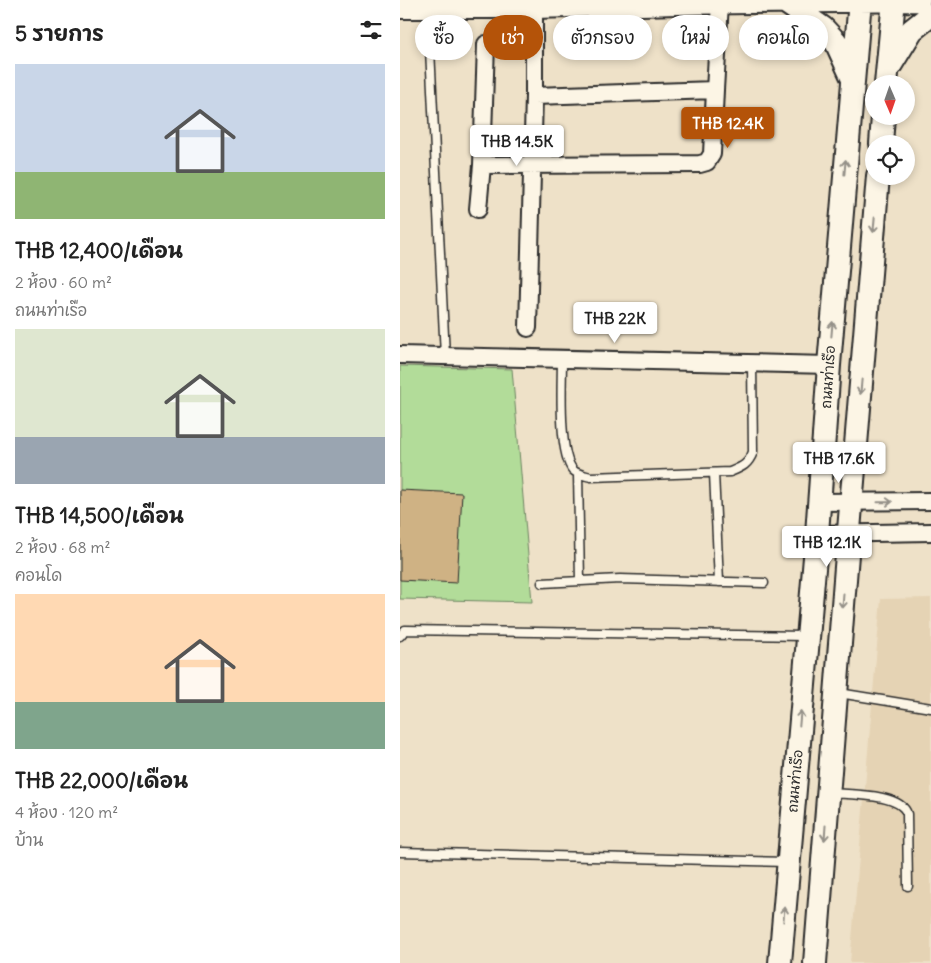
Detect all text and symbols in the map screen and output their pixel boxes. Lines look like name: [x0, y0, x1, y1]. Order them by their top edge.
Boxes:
chip: ซื้อ: [415, 15, 473, 60]
chip: เช่า: [483, 15, 543, 60]
chip: ตัวกรอง: [553, 15, 652, 60]
chip: ใหม่: [662, 15, 729, 60]
chip: คอนโด: [739, 15, 828, 60]
icon: filters: [357, 16, 385, 44]
text: 5 รายการ: [15, 20, 104, 47]
north arrow: [865, 75, 915, 125]
map controls: [865, 75, 915, 185]
icon: home: [155, 96, 245, 186]
pin: THB 12.4K: [671, 106, 785, 149]
text: THB 12.4K: [692, 113, 764, 133]
pin: THB 14.5K: [460, 124, 574, 167]
text: THB 14.5K: [481, 131, 553, 151]
button: locate: [865, 135, 915, 185]
one-way arrow: [841, 159, 850, 175]
one-way arrow: [869, 217, 879, 233]
text: THB 12,400/เดือน: [15, 237, 183, 264]
text: 2 ห้อง · 60 m²: [15, 272, 112, 292]
text: ถนนท่าเรือ: [15, 300, 87, 320]
pin: THB 22K: [569, 302, 661, 344]
text: THB 22K: [584, 308, 646, 328]
one-way arrow: [827, 321, 837, 337]
street label: ถนนท่าเรือ: [817, 345, 839, 409]
icon: home: [155, 361, 245, 451]
one-way arrow: [856, 378, 865, 394]
pin: THB 17.6K: [782, 442, 896, 484]
text: THB 17.6K: [804, 448, 874, 468]
one-way arrow: [877, 497, 893, 506]
text: THB 14,500/เดือน: [15, 502, 184, 529]
pin: THB 12.1K: [770, 526, 884, 568]
text: THB 12.1K: [793, 532, 861, 552]
text: 2 ห้อง · 68 m²: [15, 537, 111, 557]
text: คอนโด: [15, 565, 62, 585]
one-way arrow: [838, 593, 848, 609]
icon: home: [155, 626, 245, 716]
one-way arrow: [796, 710, 805, 726]
street label: ถนนท่าเรือ: [783, 749, 807, 813]
text: THB 22,000/เดือน: [15, 767, 188, 794]
text: 4 ห้อง · 120 m²: [15, 802, 118, 822]
one-way arrow: [821, 825, 830, 841]
text: บ้าน: [15, 830, 43, 850]
one-way arrow: [779, 907, 789, 923]

